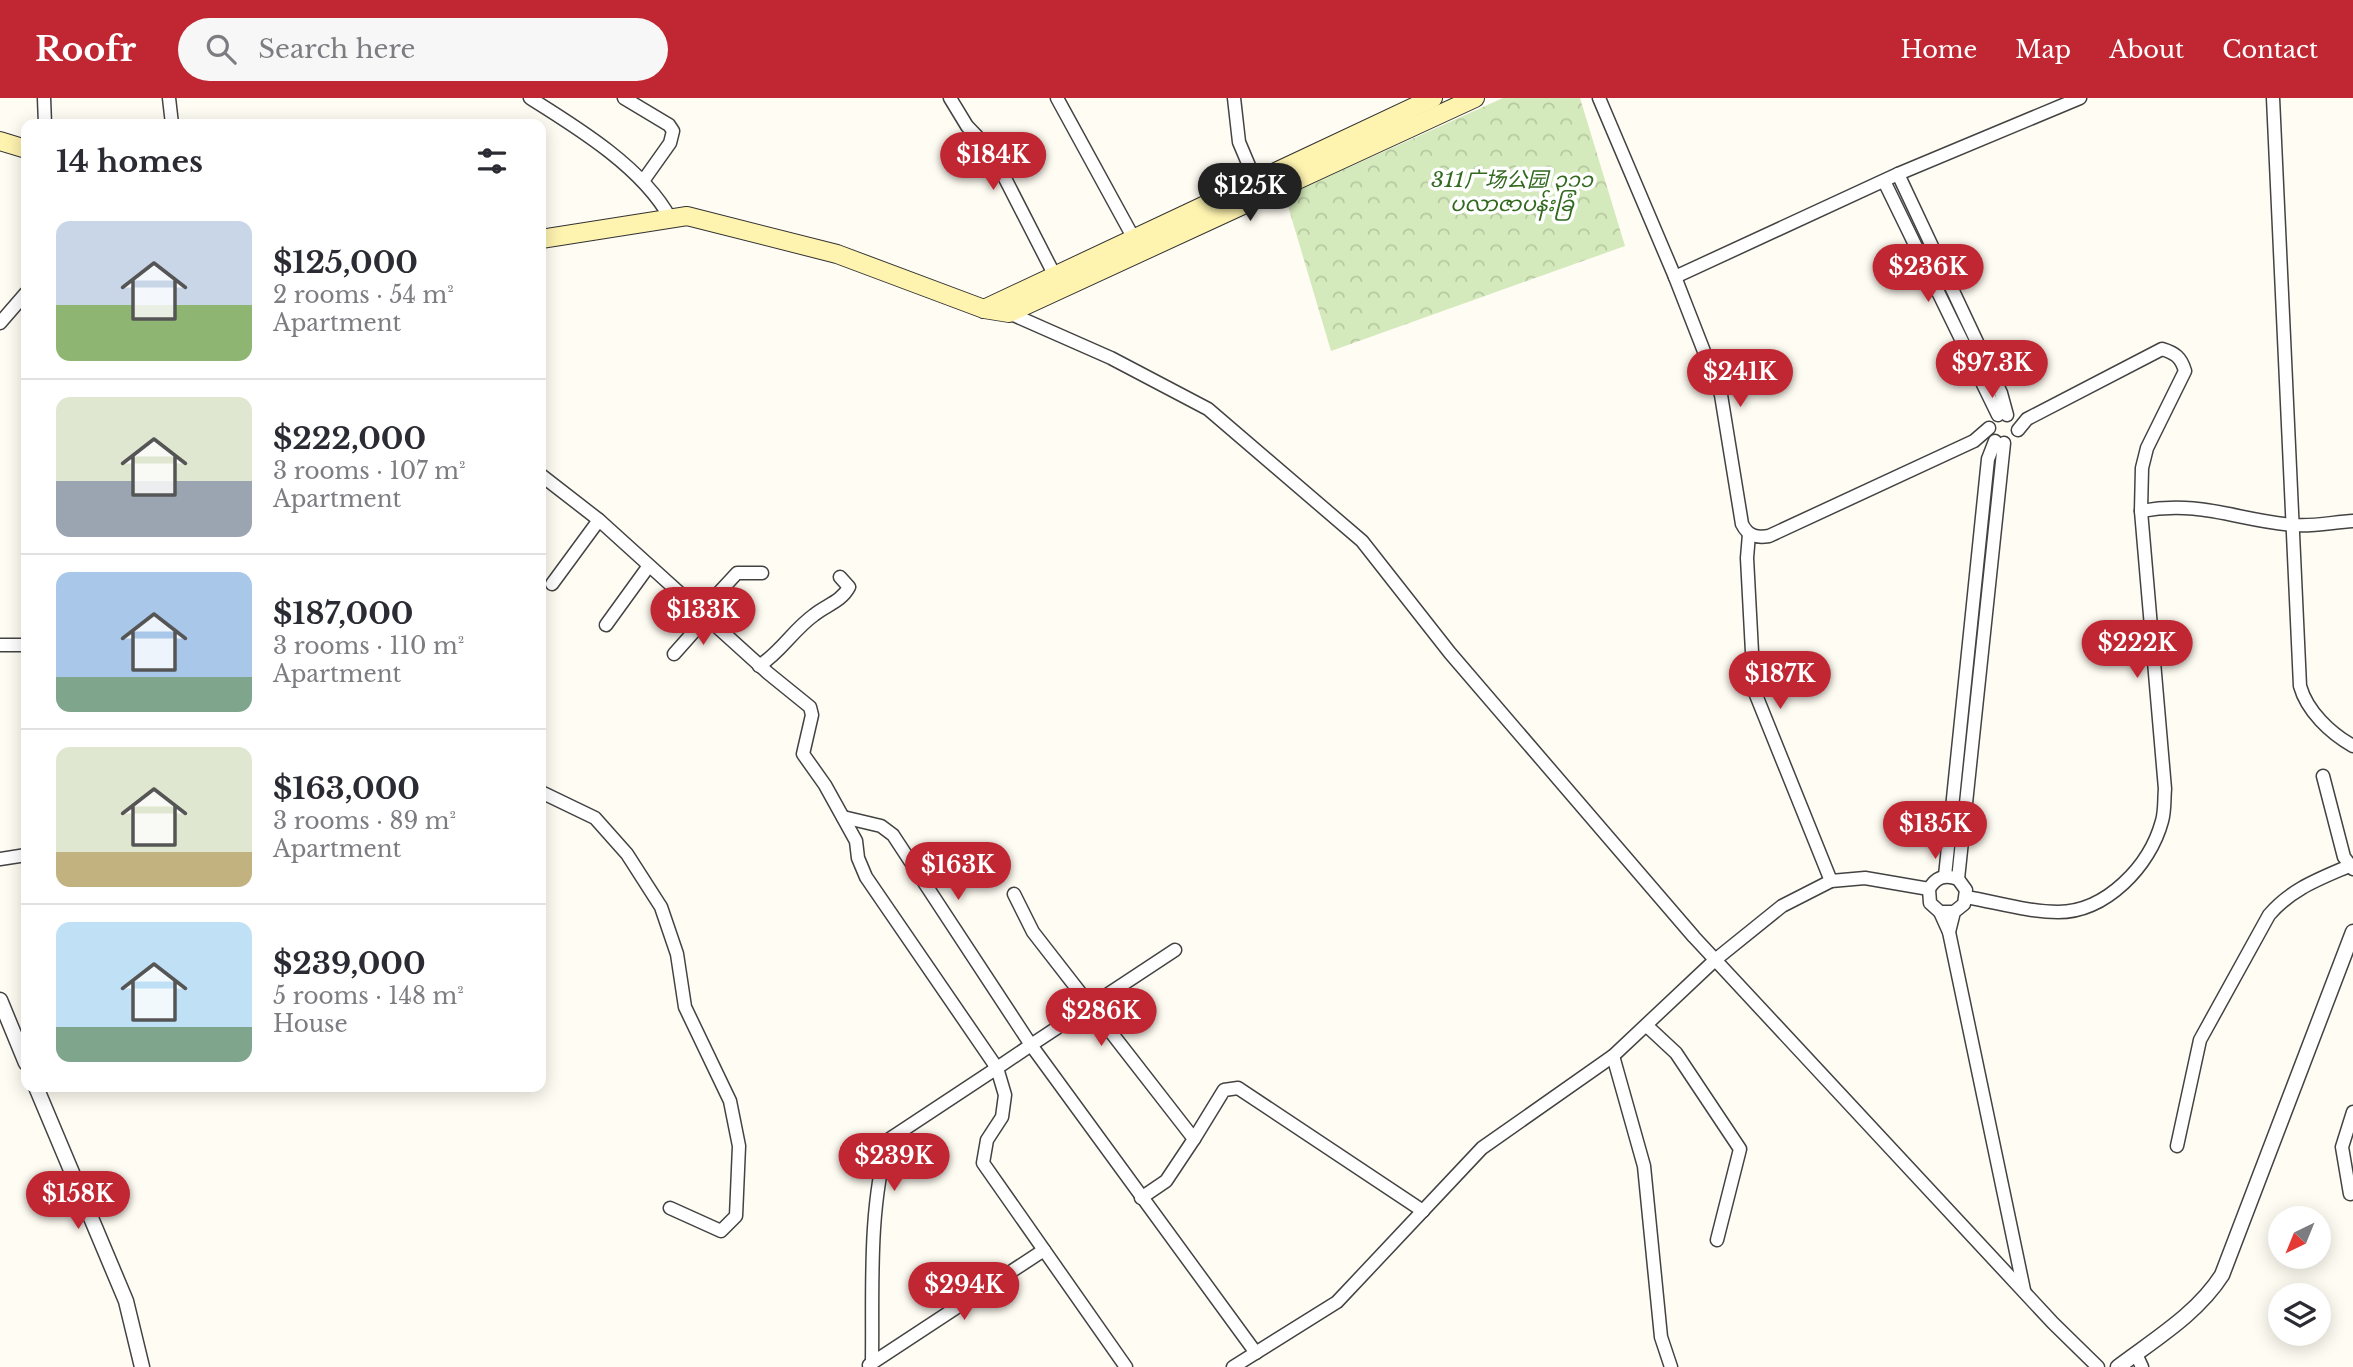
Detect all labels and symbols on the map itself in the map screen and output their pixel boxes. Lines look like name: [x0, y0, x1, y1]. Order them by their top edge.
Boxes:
pin: $184K: [944, 132, 1042, 192]
pin: $125K: [1201, 164, 1299, 223]
park label: 311广场公园 ၃၁၁ ပလာဇာပန်းခြံ: [1431, 167, 1594, 221]
pin: $236K: [1879, 244, 1977, 304]
pin: $97.3K: [1935, 341, 2049, 400]
pin: $241K: [1691, 350, 1789, 409]
pin: $133K: [654, 588, 752, 647]
pin: $222K: [2088, 620, 2186, 680]
pin: $187K: [1731, 652, 1829, 711]
pin: $135K: [1886, 802, 1984, 861]
pin: $163K: [909, 842, 1007, 902]
pin: $286K: [1052, 988, 1150, 1048]
pin: $239K: [845, 1134, 943, 1193]
pin: $158K: [29, 1172, 127, 1231]
north arrow: [2268, 1206, 2331, 1269]
pin: $294K: [915, 1262, 1013, 1322]

